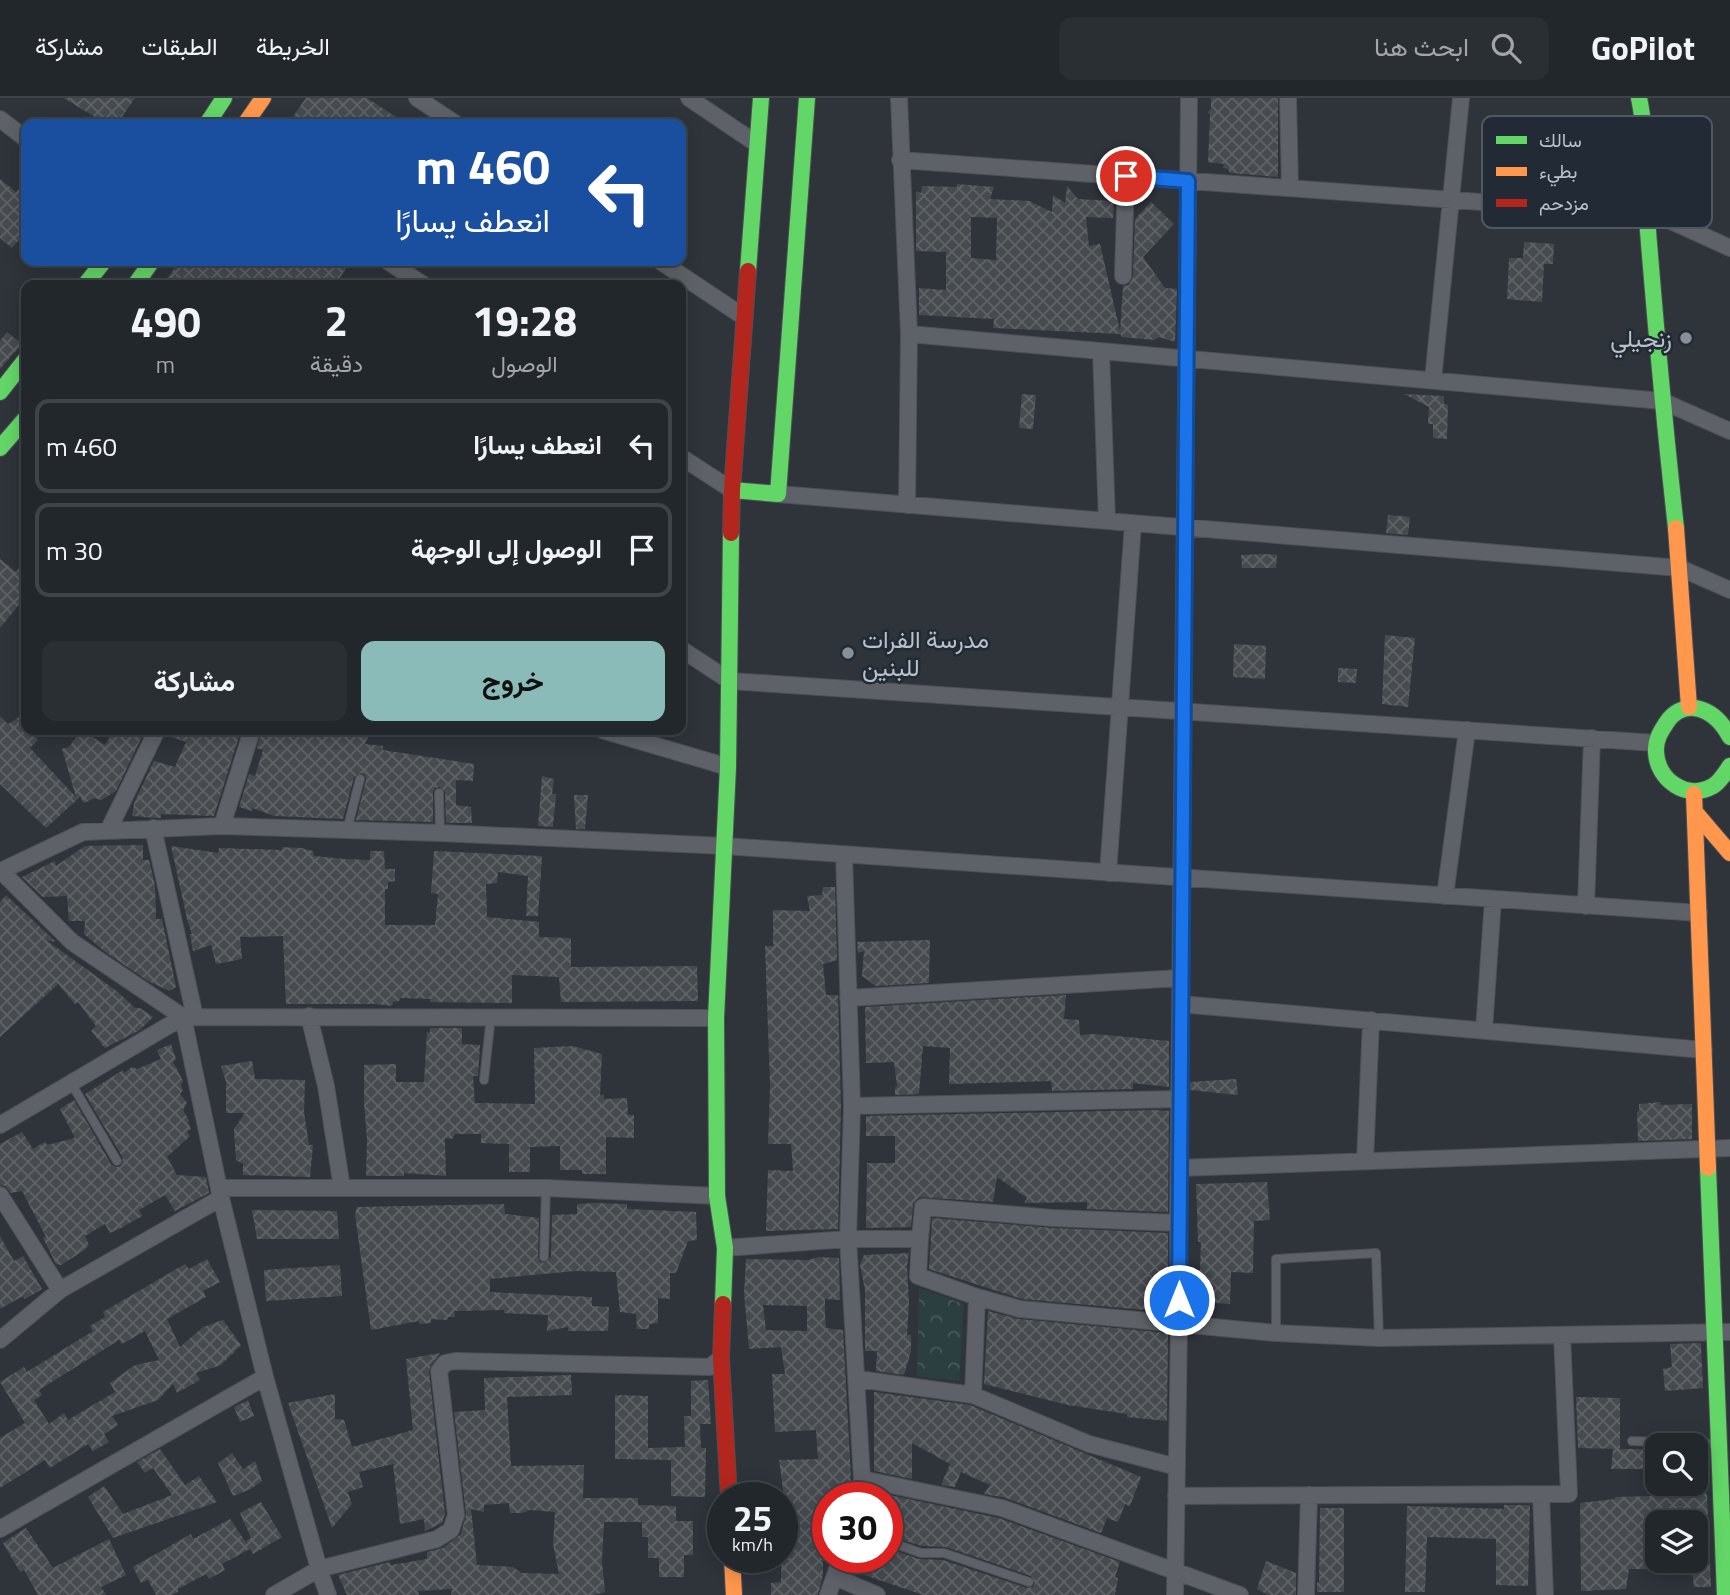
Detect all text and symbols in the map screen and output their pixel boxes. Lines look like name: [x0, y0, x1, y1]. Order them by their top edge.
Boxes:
search box: [1059, 17, 1549, 80]
text: GoPilot: [1591, 23, 1695, 73]
text: ابحث هنا: [1374, 27, 1469, 66]
text: مشاركة: [35, 28, 103, 64]
text: الطبقات: [141, 28, 218, 64]
text: الخريطة: [256, 28, 330, 64]
icon: search: [1487, 29, 1525, 67]
legend: [1482, 116, 1712, 228]
text: سالك: [1539, 125, 1582, 154]
text: 460 m: [416, 128, 550, 203]
pin: [1096, 146, 1156, 206]
icon: left: [574, 147, 665, 238]
text: بطيء: [1539, 156, 1577, 187]
icon: arrive: [1107, 157, 1145, 195]
text: مزدحم: [1539, 188, 1589, 217]
text: انعطف يسارًا: [395, 196, 550, 244]
text: 2: [325, 288, 348, 352]
text: 19:28: [472, 288, 577, 352]
text: 490: [130, 289, 201, 353]
place label: زنجيلي: [1610, 320, 1672, 358]
marker: زنجيلي: [1678, 330, 1694, 346]
text: دقيقة: [310, 346, 363, 381]
text: الوصول: [491, 346, 558, 381]
text: m: [156, 347, 175, 382]
text: انعطف يسارًا: [473, 425, 602, 464]
text: 460 m: [46, 427, 117, 466]
icon: left: [623, 427, 661, 465]
text: الوصول إلى الوجهة: [411, 529, 602, 568]
text: 30 m: [46, 531, 103, 570]
icon: arrive: [623, 531, 661, 569]
place label: مدرسة الفرات للبنين: [862, 621, 989, 685]
button: مشاركة: [42, 641, 347, 721]
button: خروج: [361, 641, 665, 721]
marker: مدرسة الفرات للبنين: [840, 645, 856, 661]
position arrow: [1142, 1263, 1216, 1337]
map controls: [1645, 1433, 1708, 1573]
button: search: [1645, 1433, 1708, 1496]
speed limit sign: 30: [812, 1482, 903, 1573]
text: 25: [733, 1491, 772, 1545]
button: layers: [1645, 1510, 1708, 1573]
text: km/h: [732, 1531, 773, 1558]

